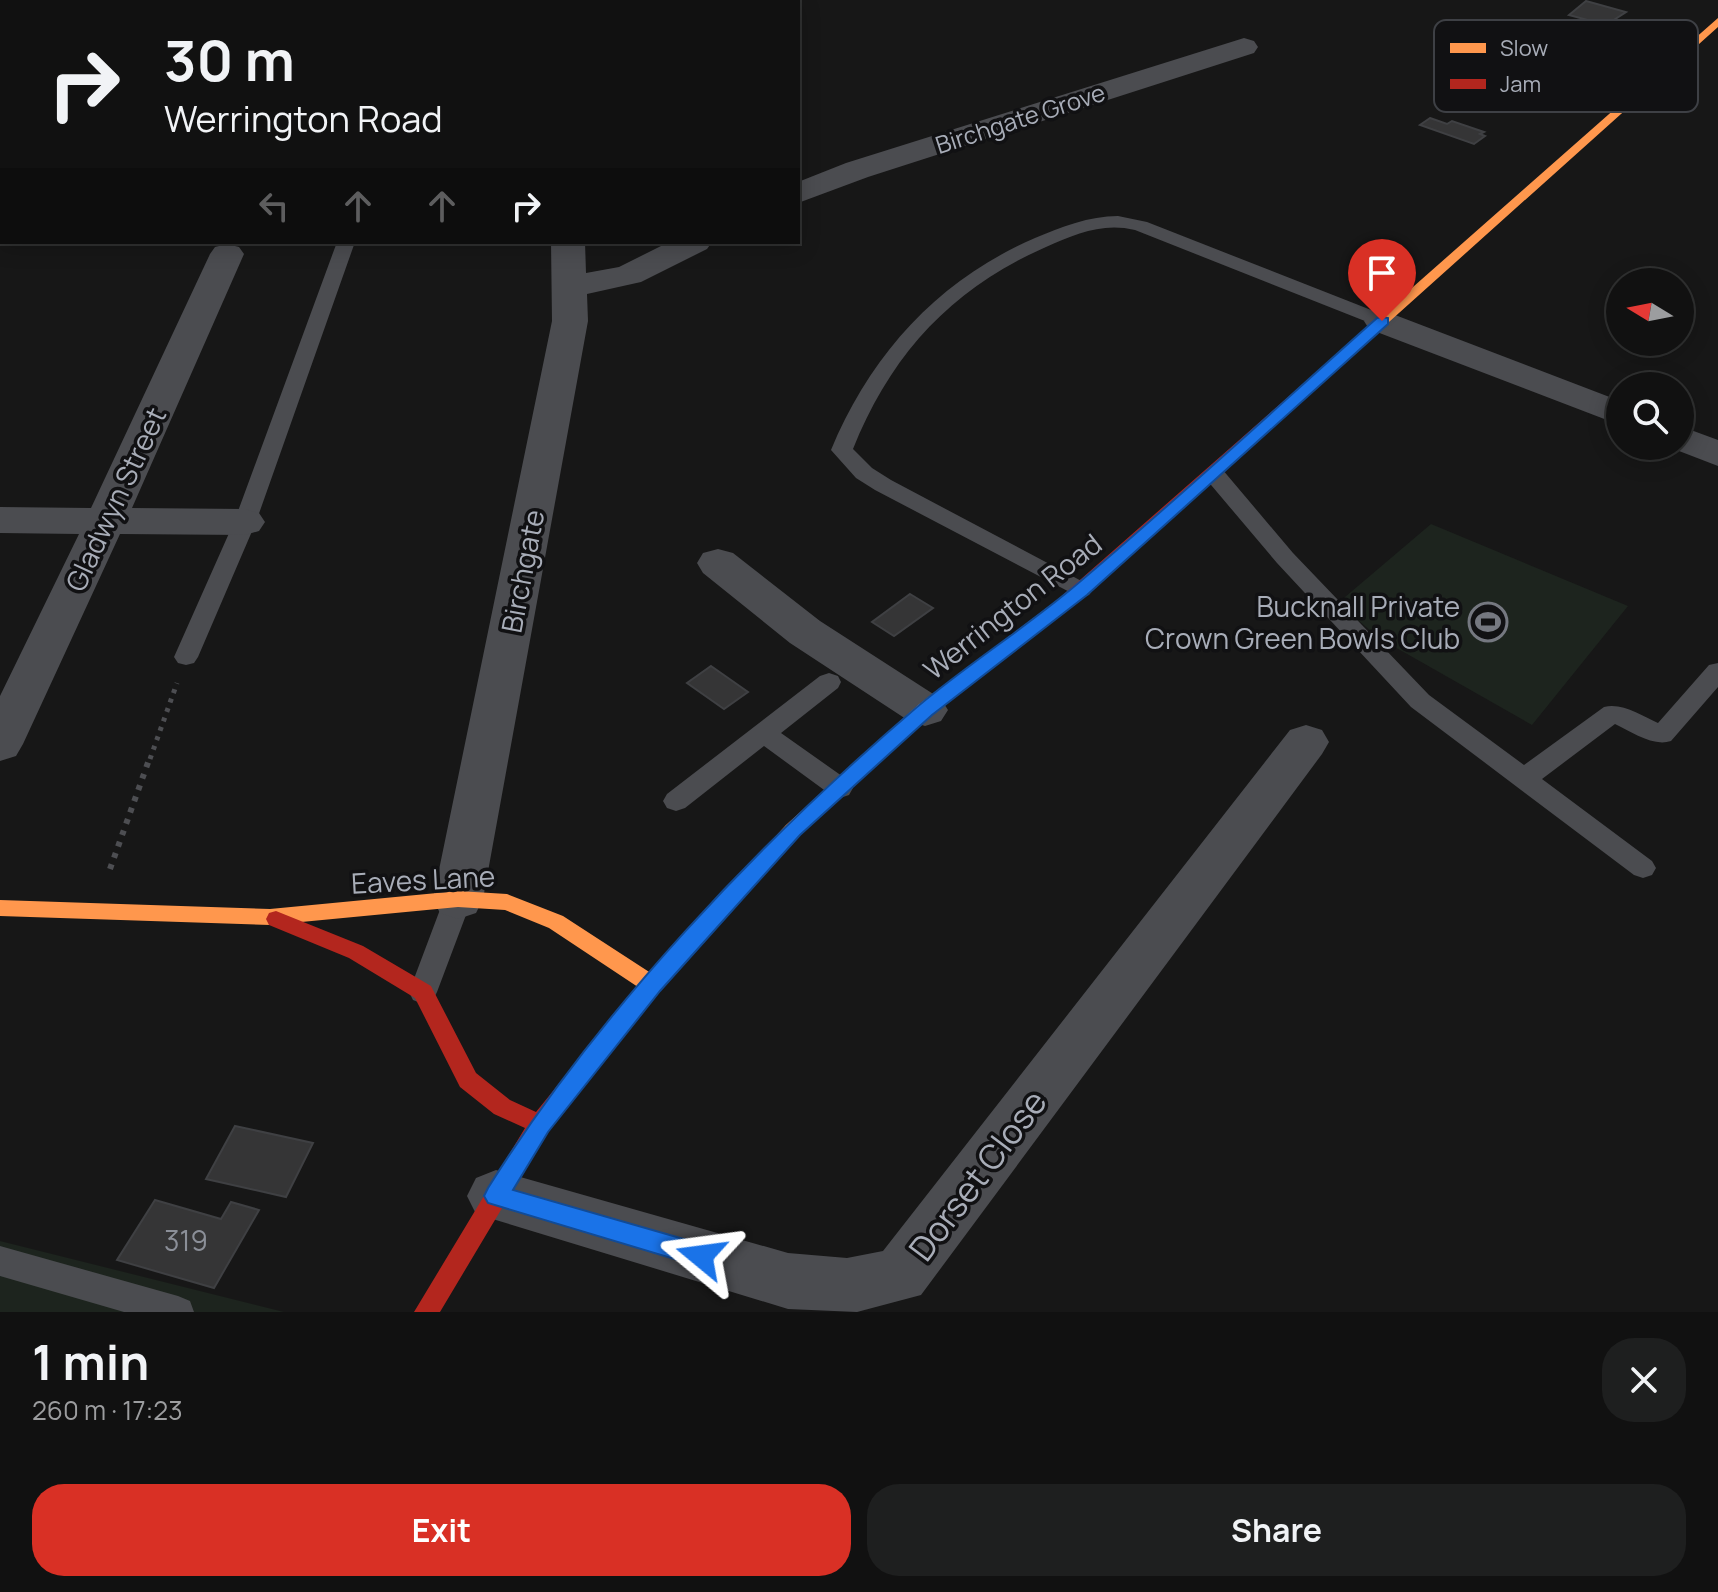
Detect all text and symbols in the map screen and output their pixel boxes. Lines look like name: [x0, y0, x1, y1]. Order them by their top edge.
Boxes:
legend: [1434, 20, 1698, 112]
text: 30 m: [164, 21, 295, 98]
icon: right: [32, 32, 136, 136]
text: Slow: [1500, 33, 1548, 63]
text: Jam: [1500, 69, 1541, 99]
street label: Birchgate Grove: [931, 75, 1109, 161]
text: Werrington Road: [164, 94, 443, 143]
icon: left: [252, 184, 296, 228]
icon: ahead: [336, 184, 380, 228]
icon: ahead: [420, 184, 464, 228]
icon: right: [504, 184, 548, 228]
pin: [1348, 239, 1416, 321]
icon: arrive: [1360, 251, 1404, 295]
north arrow: [1606, 268, 1694, 356]
map controls: [1606, 268, 1694, 460]
button: search: [1606, 372, 1694, 460]
street label: Gladwyn Street: [56, 401, 174, 597]
street label: Birchgate: [491, 506, 553, 636]
street label: Werrington Road: [915, 524, 1109, 688]
place label: Bucknall Private Crown Green Bowls Club: [1145, 587, 1460, 657]
sports icon: Bucknall Private Crown Green Bowls Club: [1467, 601, 1509, 643]
street label: Eaves Lane: [350, 856, 496, 902]
street label: Dorset Close: [898, 1080, 1056, 1270]
position arrow: [659, 1214, 743, 1298]
house number: 319: [164, 1221, 208, 1259]
text: 1 min: [32, 1329, 149, 1394]
button: close: [1602, 1338, 1686, 1422]
text: 260 m · 17:23: [32, 1392, 183, 1428]
button: Exit: [32, 1484, 851, 1576]
button: Share: [867, 1484, 1686, 1576]

